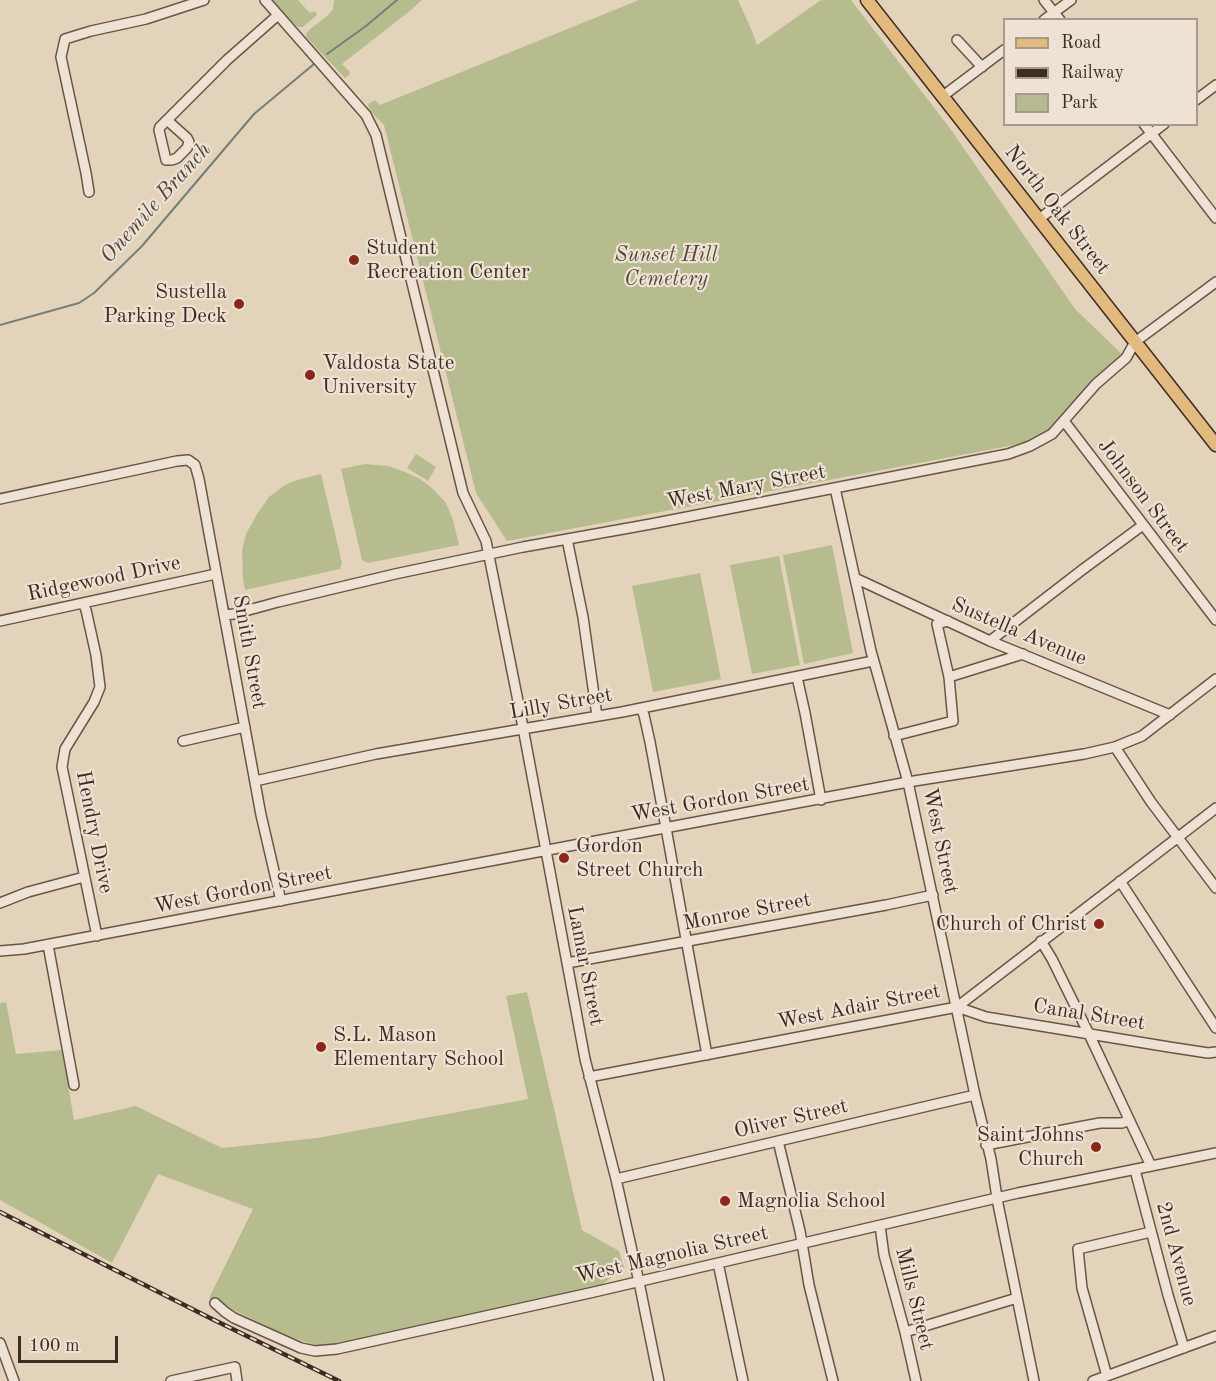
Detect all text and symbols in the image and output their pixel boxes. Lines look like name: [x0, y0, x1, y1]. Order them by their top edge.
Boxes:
legend: [1003, 18, 1198, 126]
text: Road: [1061, 34, 1101, 52]
text: Railway: [1061, 64, 1124, 82]
text: Park: [1061, 94, 1098, 112]
water label: Onemile Branch: [95, 137, 217, 269]
street label: North Oak Street: [999, 140, 1115, 280]
place label: Student Recreation Center: [366, 235, 530, 285]
park label: Sunset Hill Cemetery: [614, 242, 718, 292]
marker: Student Recreation Center: [347, 253, 361, 267]
place label: Sustella Parking Deck: [103, 279, 227, 329]
marker: Sustella Parking Deck: [232, 297, 246, 311]
place label: Valdosta State University: [322, 350, 454, 400]
marker: Valdosta State University: [303, 368, 317, 382]
street label: Johnson Street: [1092, 434, 1194, 558]
street label: West Mary Street: [664, 459, 828, 515]
street label: Ridgewood Drive: [25, 550, 183, 608]
street label: Sustella Avenue: [948, 592, 1090, 672]
street label: Smith Street: [227, 593, 271, 711]
street label: Lilly Street: [508, 683, 614, 725]
street label: Hendry Drive: [70, 768, 118, 896]
street label: West Gordon Street: [629, 772, 811, 828]
street label: West Street: [916, 786, 964, 896]
place label: Gordon Street Church: [576, 833, 703, 883]
marker: Gordon Street Church: [557, 851, 571, 865]
street label: West Gordon Street: [152, 860, 334, 920]
street label: Monroe Street: [681, 887, 813, 937]
street label: Lamar Street: [561, 904, 609, 1028]
place label: Church of Christ: [936, 911, 1087, 937]
marker: Church of Christ: [1092, 917, 1106, 931]
street label: West Adair Street: [775, 979, 943, 1035]
street label: Canal Street: [1031, 994, 1147, 1036]
place label: S.L. Mason Elementary School: [333, 1022, 504, 1072]
marker: S.L. Mason Elementary School: [314, 1040, 328, 1054]
street label: Oliver Street: [732, 1094, 850, 1144]
place label: Saint Johns Church: [977, 1122, 1084, 1172]
marker: Saint Johns Church: [1089, 1140, 1103, 1154]
place label: Magnolia School: [737, 1188, 886, 1214]
marker: Magnolia School: [718, 1194, 732, 1208]
street label: 2nd Avenue: [1150, 1199, 1202, 1309]
street label: West Magnolia Street: [573, 1221, 771, 1289]
street label: Mills Street: [889, 1245, 939, 1353]
scale bar: [21, 1324, 122, 1362]
text: 100 m: [29, 1337, 80, 1355]

